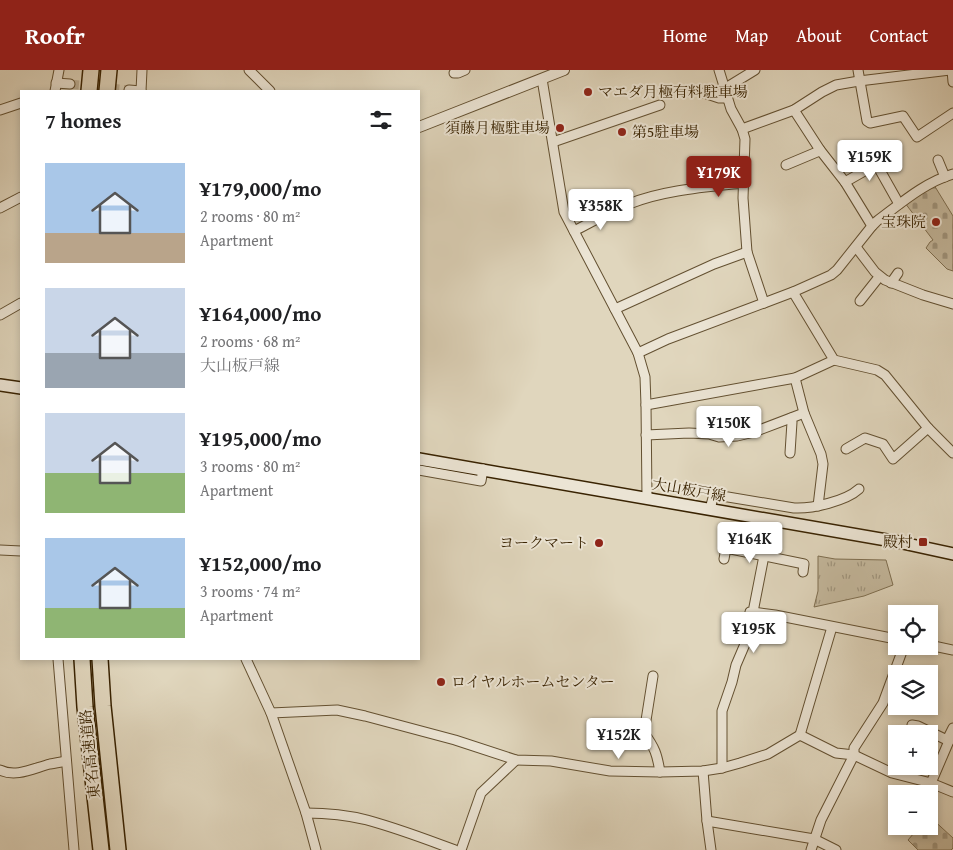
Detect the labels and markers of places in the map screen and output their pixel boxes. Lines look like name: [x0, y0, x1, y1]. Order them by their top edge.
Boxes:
place label: マエダ月極有料駐車場: [598, 81, 748, 102]
marker: マエダ月極有料駐車場: [582, 86, 594, 98]
place label: 須藤月極駐車場: [445, 117, 550, 138]
place label: 第5駐車場: [632, 121, 699, 142]
marker: 須藤月極駐車場: [554, 122, 566, 134]
marker: 第5駐車場: [616, 126, 628, 138]
pin: ¥159K: [835, 140, 905, 182]
pin: ¥179K: [684, 156, 754, 198]
pin: ¥358K: [566, 189, 636, 231]
place label: 宝珠院: [881, 211, 926, 232]
marker: 宝珠院: [930, 216, 942, 228]
pin: ¥150K: [694, 406, 764, 448]
pin: ¥164K: [715, 522, 785, 564]
place label: 殿村: [883, 531, 913, 552]
place label: ヨークマート: [499, 532, 589, 553]
marker: 殿村: [917, 536, 929, 548]
marker: ヨークマート: [593, 537, 605, 549]
pin: ¥195K: [719, 612, 789, 654]
place label: ロイヤルホームセンター: [451, 671, 615, 692]
marker: ロイヤルホームセンター: [435, 676, 447, 688]
pin: ¥152K: [584, 718, 654, 760]

